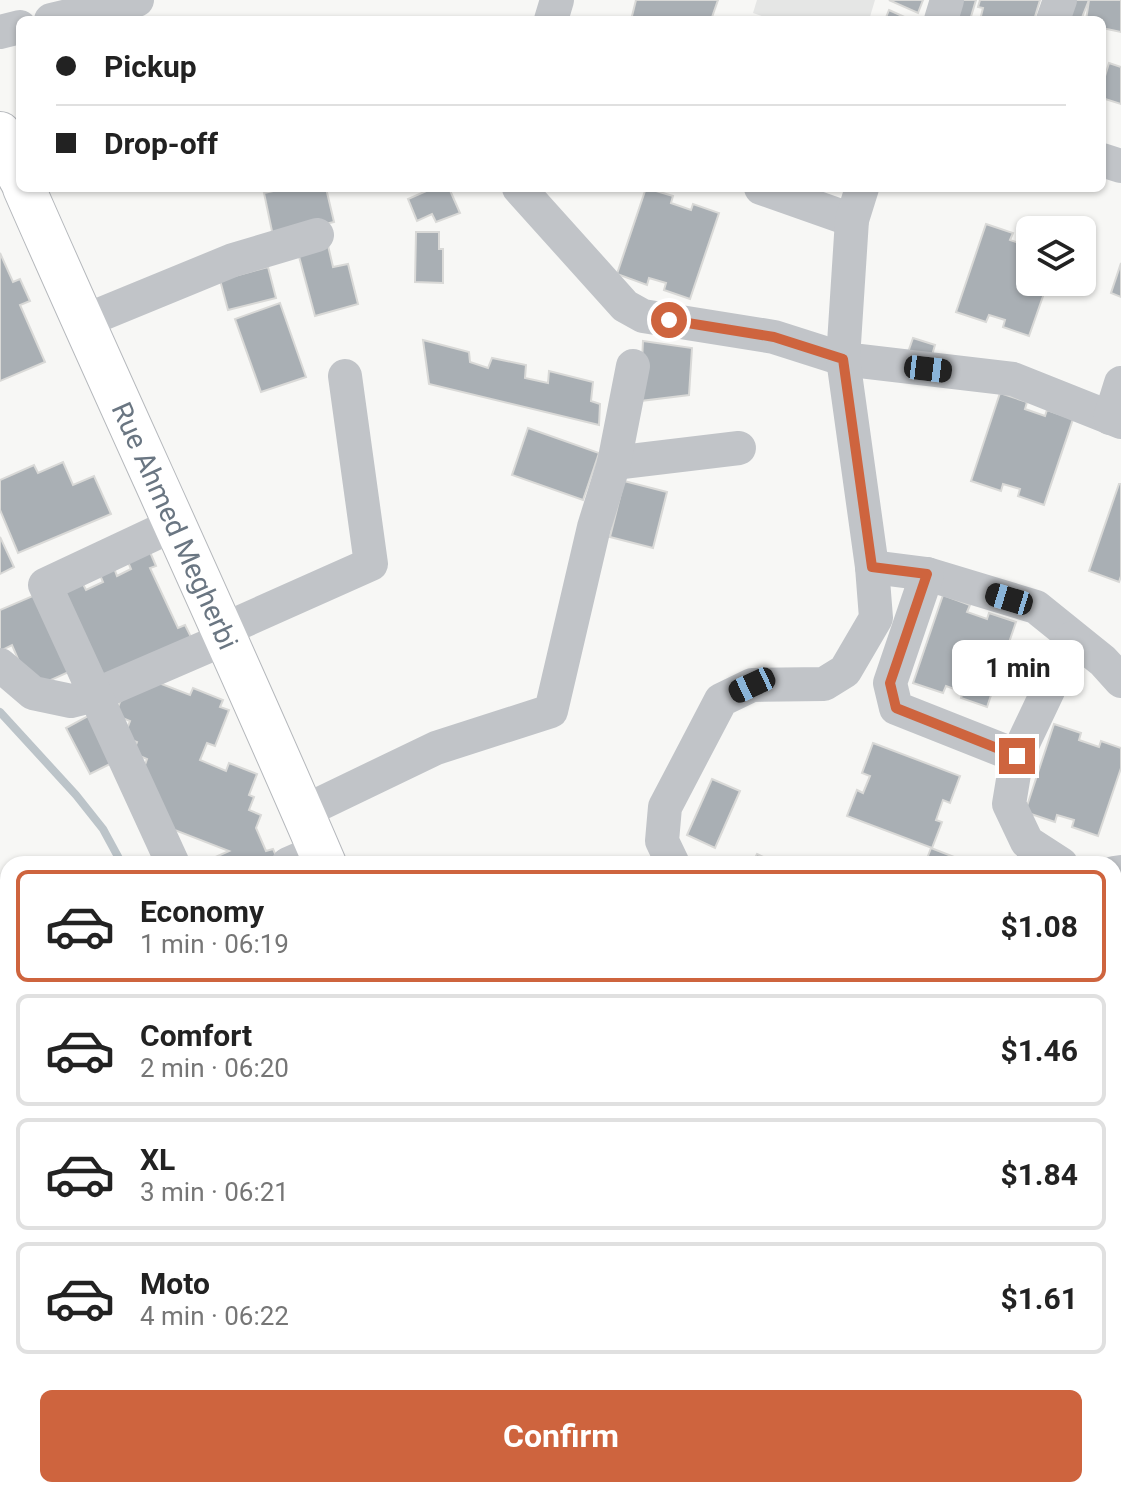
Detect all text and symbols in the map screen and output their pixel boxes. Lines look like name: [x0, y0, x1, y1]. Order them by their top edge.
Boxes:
text: Pickup: [104, 49, 197, 84]
text: Drop-off: [104, 126, 218, 161]
map controls: [1016, 216, 1096, 296]
button: layers: [1016, 216, 1096, 296]
route start: [651, 302, 687, 338]
car: [903, 354, 953, 384]
street label: Rue Ahmed Megherbi: [105, 397, 245, 654]
car: [983, 581, 1035, 617]
callout: 1 min: [951, 640, 1083, 696]
text: 1 min: [985, 653, 1051, 683]
car: [725, 664, 779, 706]
route end: [999, 738, 1035, 774]
icon: car: [44, 890, 116, 962]
text: Economy: [140, 894, 264, 929]
text: $1.08: [1000, 909, 1078, 944]
text: 1 min · 06:19: [140, 929, 289, 959]
icon: car: [44, 1014, 116, 1086]
text: Comfort: [140, 1018, 252, 1053]
text: $1.46: [1000, 1033, 1078, 1068]
text: 2 min · 06:20: [140, 1053, 289, 1083]
icon: car: [44, 1138, 116, 1210]
text: XL: [140, 1142, 175, 1177]
text: $1.84: [1000, 1157, 1078, 1192]
text: 3 min · 06:21: [140, 1177, 289, 1207]
icon: car: [44, 1262, 116, 1334]
text: Moto: [140, 1266, 210, 1301]
text: $1.61: [1000, 1281, 1078, 1316]
text: 4 min · 06:22: [140, 1301, 289, 1331]
button: Confirm: [40, 1390, 1082, 1482]

